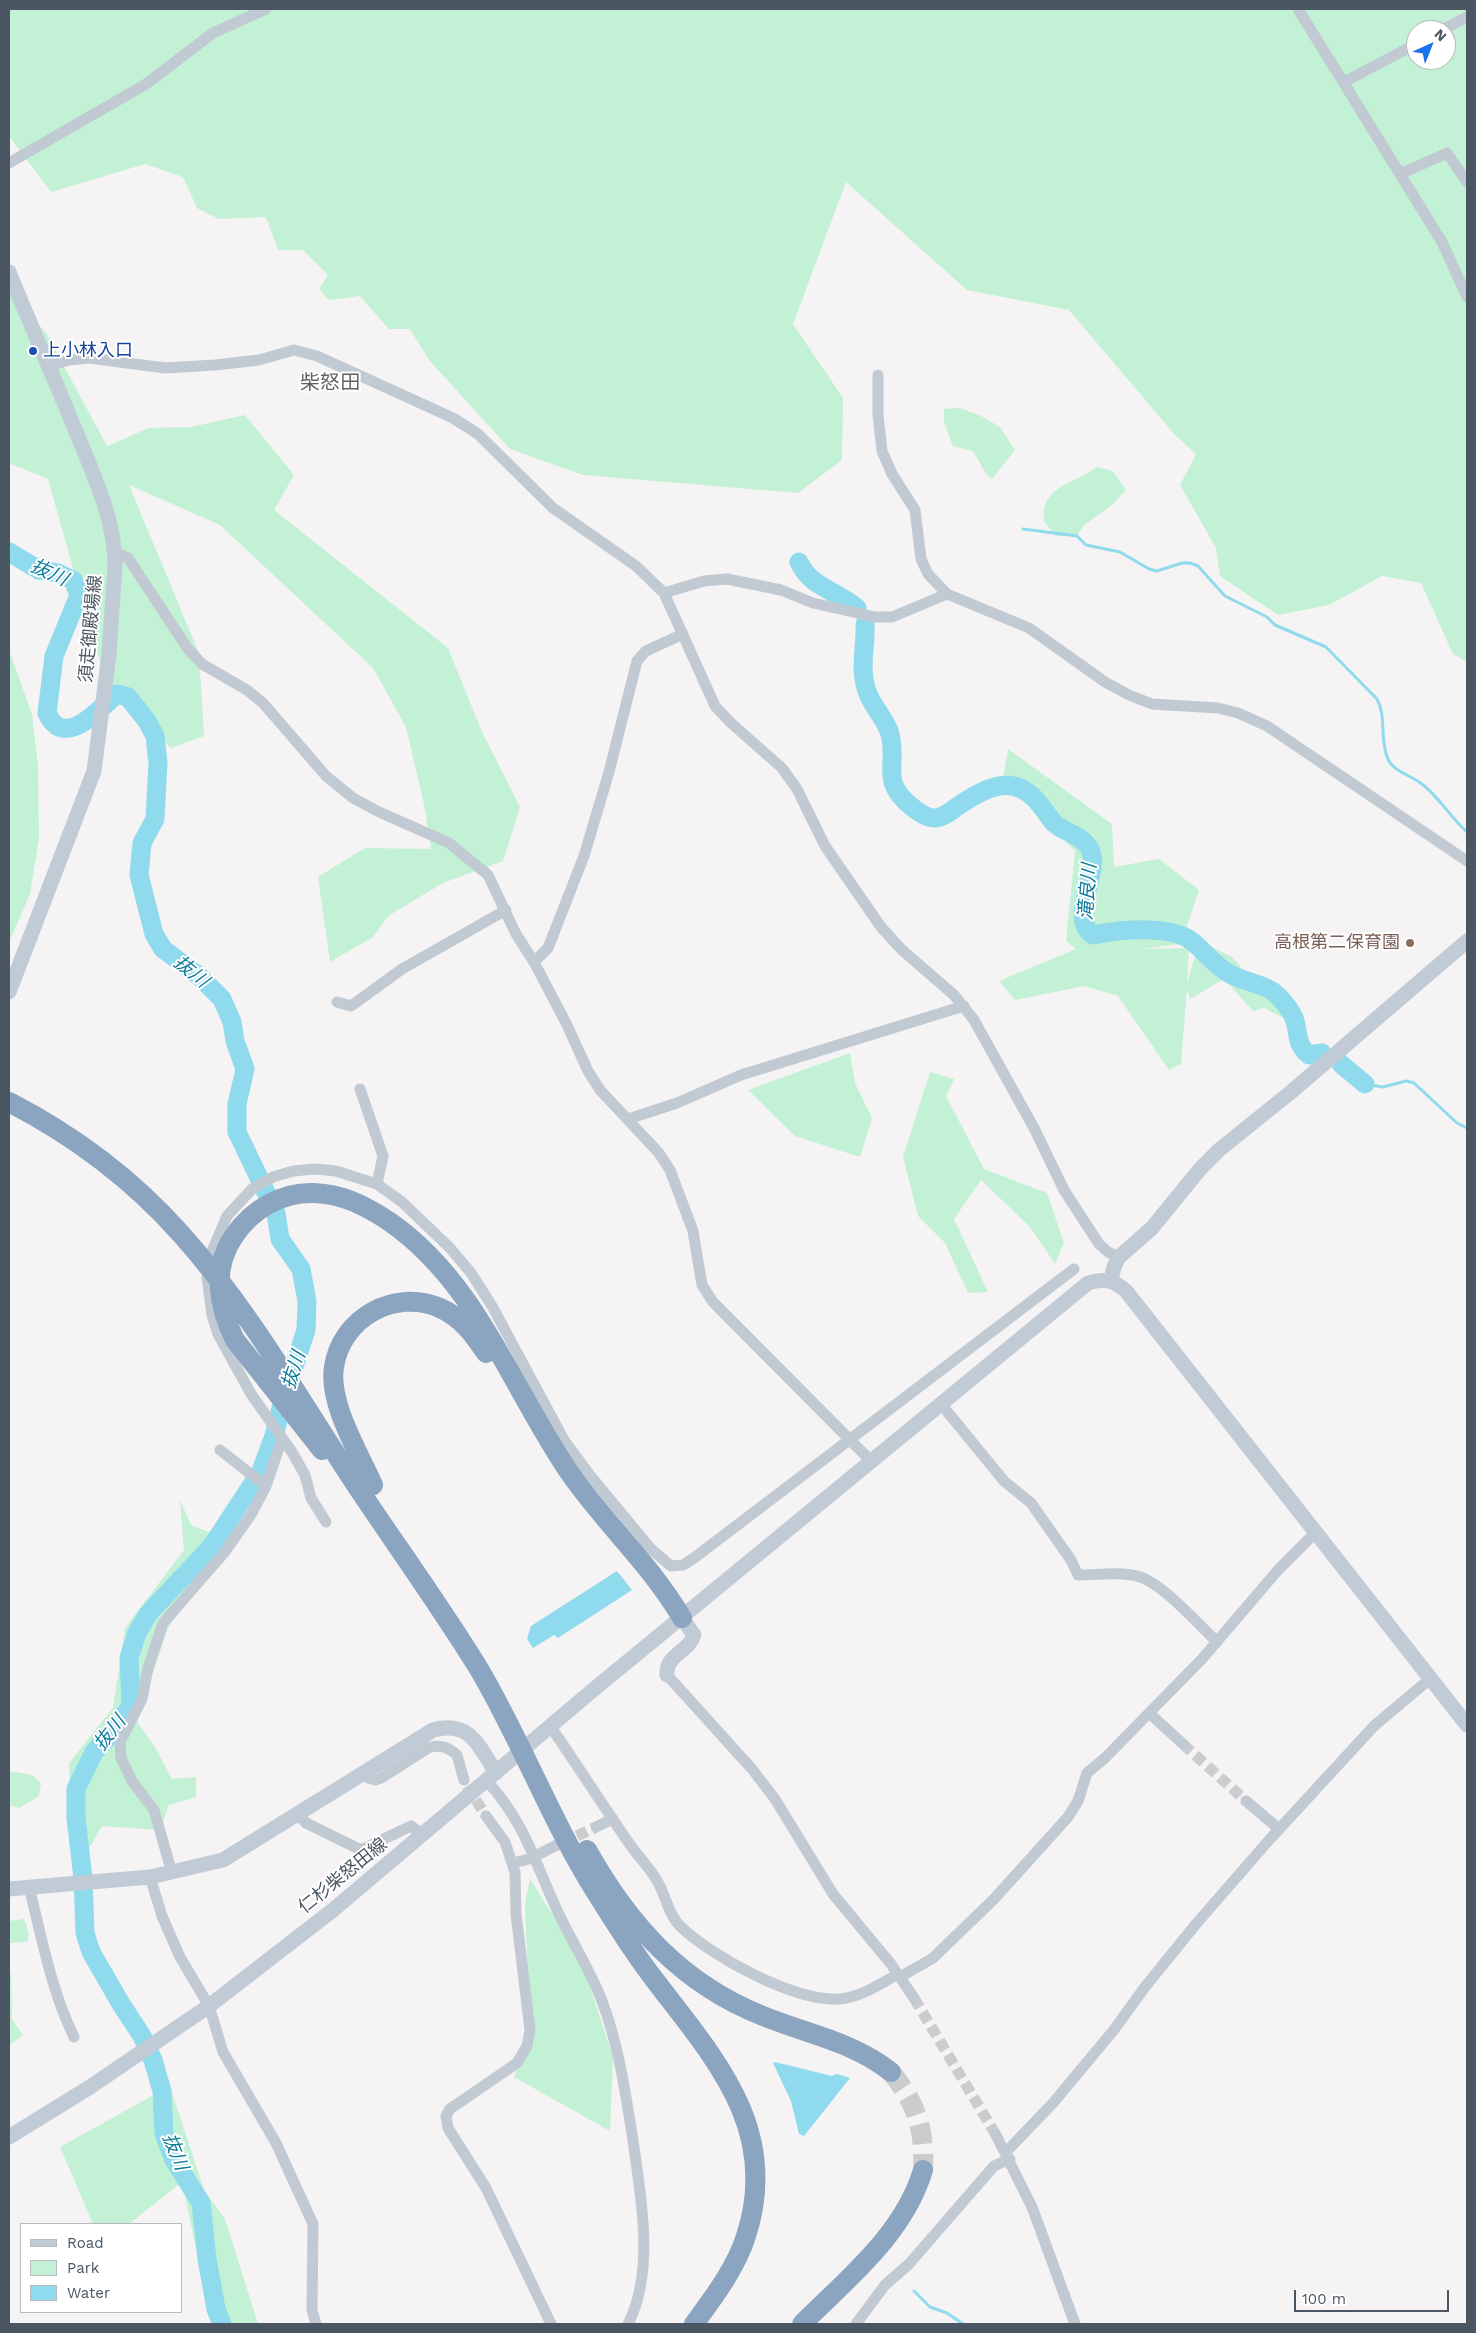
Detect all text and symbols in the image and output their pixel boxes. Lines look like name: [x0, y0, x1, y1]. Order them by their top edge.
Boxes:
north arrow: [1406, 20, 1456, 70]
text: N: [1431, 26, 1450, 44]
place label: 上小林入口: [43, 340, 133, 362]
marker: 上小林入口: [27, 345, 39, 357]
district label: 柴怒田: [300, 371, 360, 395]
water label: 抜川: [27, 555, 71, 591]
street label: 須走御殿場線: [76, 574, 106, 684]
water label: 滝良川: [1075, 863, 1101, 921]
place label: 高根第二保育園: [1274, 932, 1400, 954]
marker: 高根第二保育園: [1404, 937, 1416, 949]
water label: 抜川: [169, 951, 213, 993]
water label: 抜川: [277, 1348, 311, 1392]
water label: 抜川: [89, 1711, 131, 1755]
street label: 仁杉柴怒田線: [294, 1834, 392, 1918]
water label: 抜川: [157, 2130, 193, 2174]
legend: [20, 2223, 182, 2313]
text: Road: [67, 2234, 104, 2252]
text: Park: [67, 2259, 99, 2277]
scale bar: [1296, 2280, 1451, 2312]
text: Water: [67, 2284, 110, 2302]
text: 100 m: [1302, 2290, 1346, 2308]

